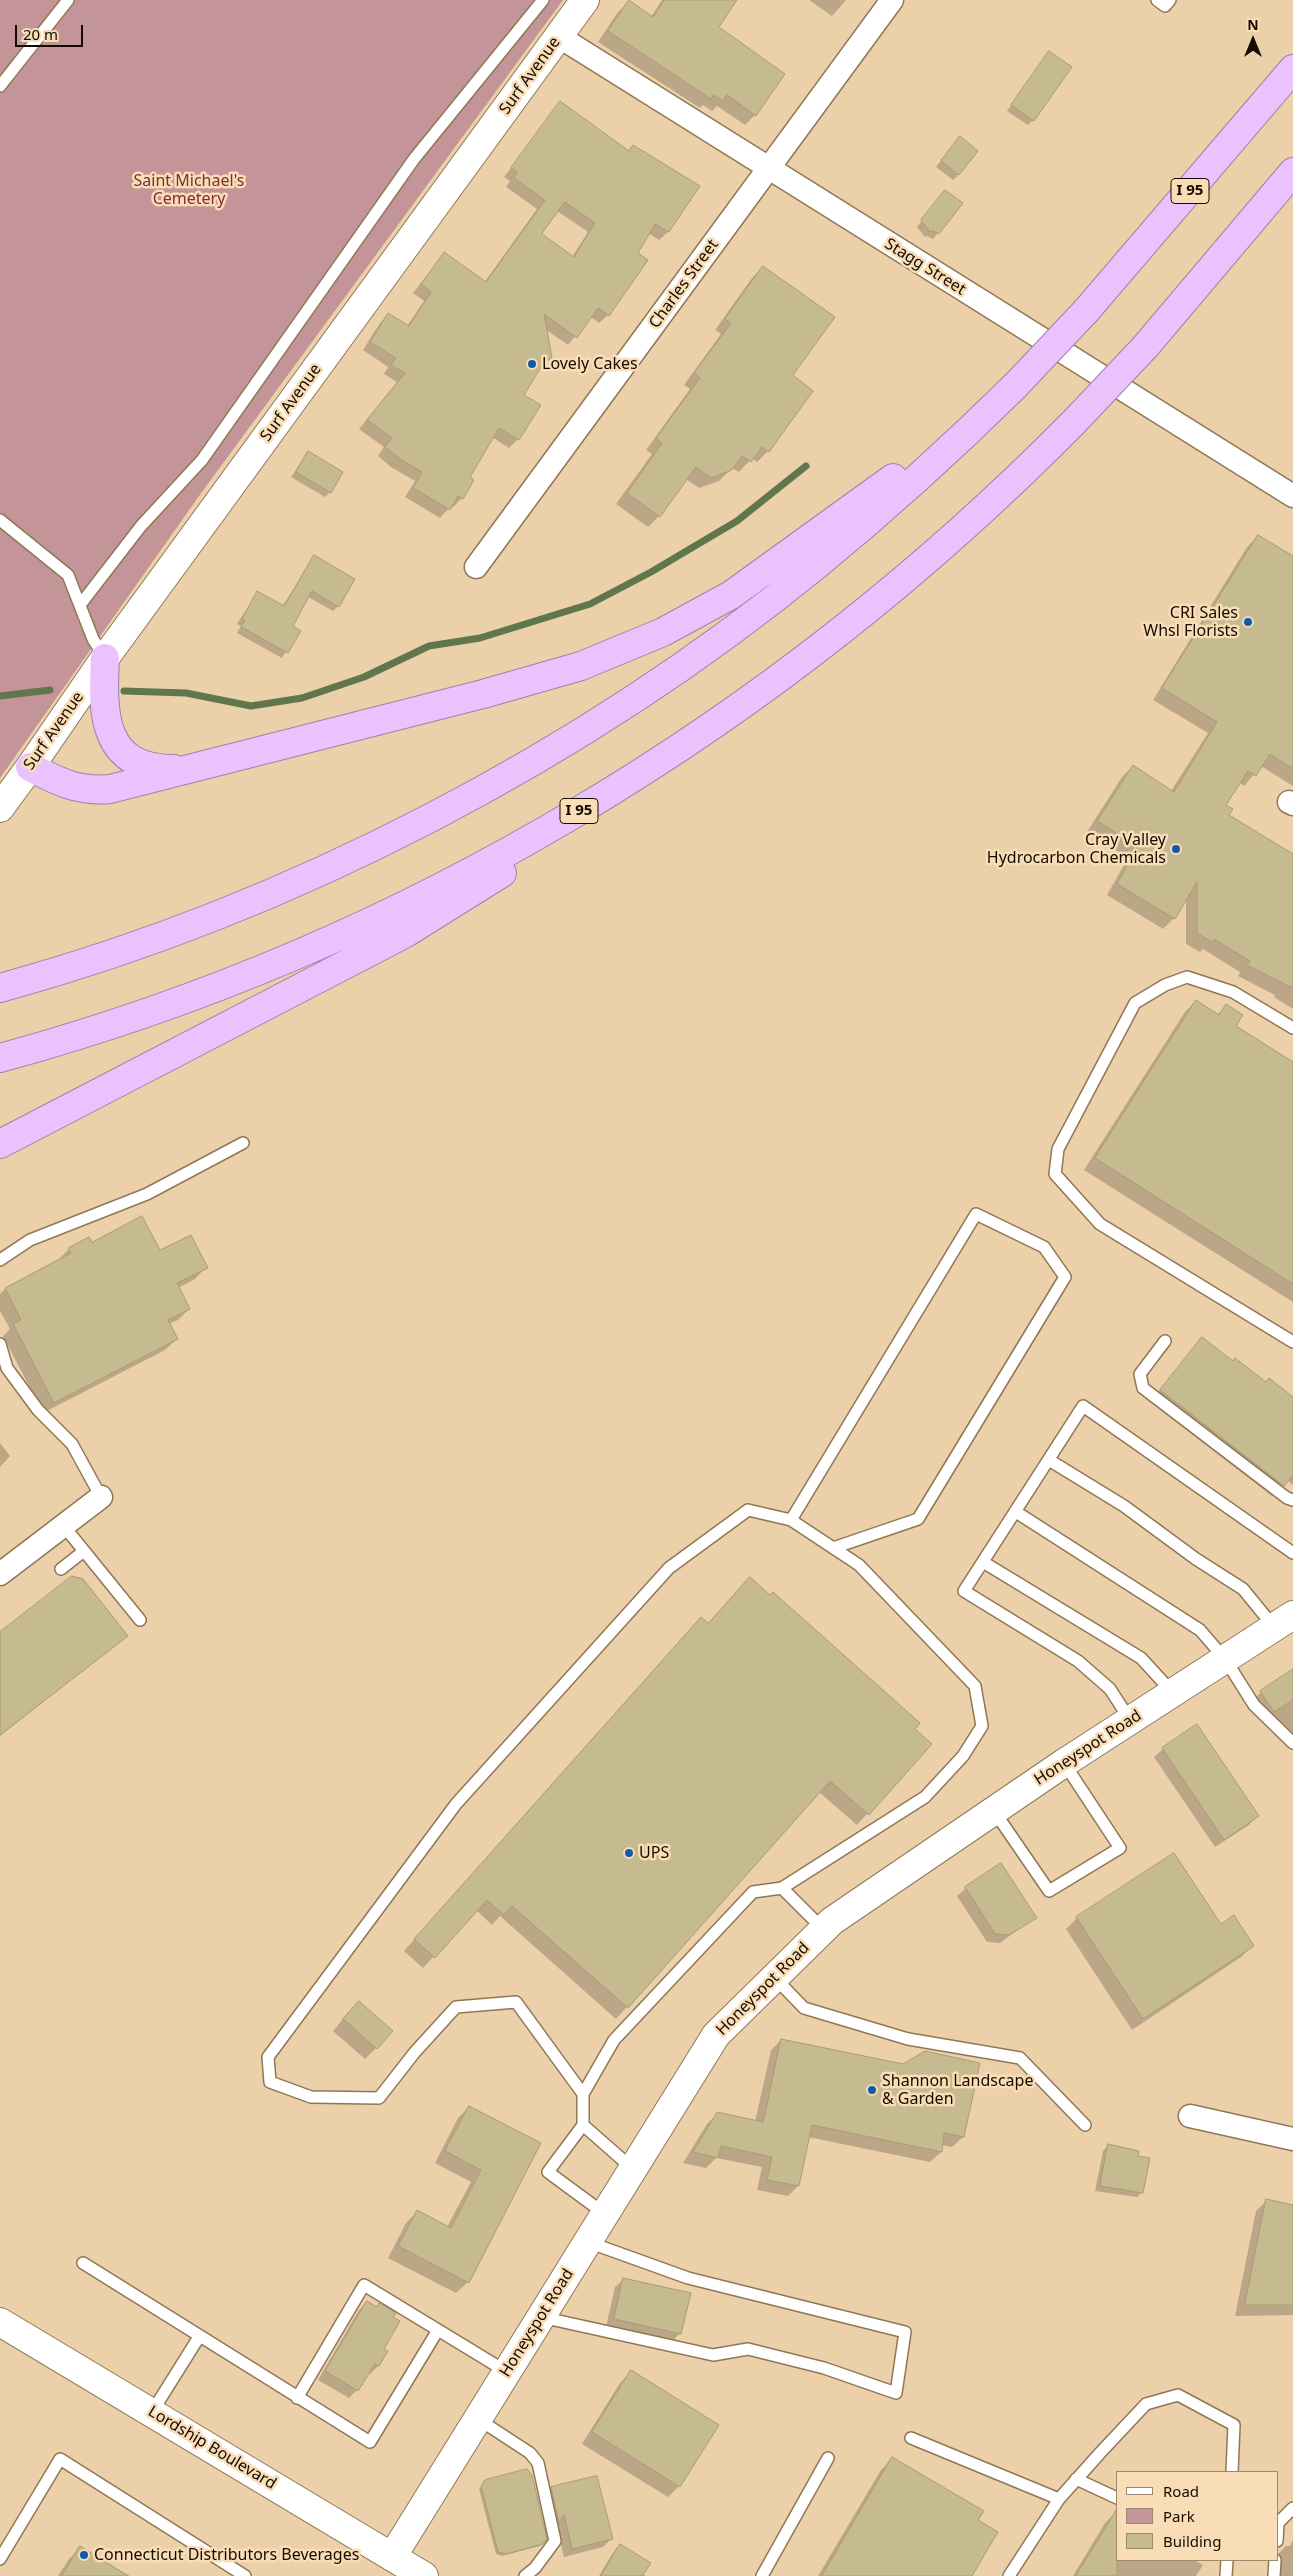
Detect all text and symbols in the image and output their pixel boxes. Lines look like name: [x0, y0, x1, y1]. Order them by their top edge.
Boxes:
scale bar: [18, 15, 85, 47]
north arrow: [1228, 15, 1278, 65]
text: N: [1247, 15, 1259, 34]
text: 20 m: [23, 24, 58, 44]
street label: Surf Avenue: [495, 33, 565, 119]
park label: Saint Michael's Cemetery: [134, 171, 244, 209]
road number: I 95: [1171, 178, 1209, 204]
street label: Stagg Street: [881, 234, 969, 300]
street label: Charles Street: [645, 236, 723, 332]
place label: Lovely Cakes: [542, 354, 638, 374]
marker: Lovely Cakes: [526, 358, 538, 370]
street label: Surf Avenue: [256, 360, 326, 446]
place label: CRI Sales Whsl Florists: [1143, 603, 1238, 641]
marker: CRI Sales Whsl Florists: [1242, 616, 1254, 628]
street label: Surf Avenue: [20, 688, 88, 774]
road number: I 95: [560, 798, 598, 824]
place label: Cray Valley Hydrocarbon Chemicals: [987, 830, 1166, 868]
marker: Cray Valley Hydrocarbon Chemicals: [1170, 843, 1182, 855]
street label: Honeyspot Road: [1031, 1706, 1145, 1790]
place label: UPS: [639, 1843, 669, 1863]
marker: UPS: [623, 1847, 635, 1859]
street label: Honeyspot Road: [712, 1938, 814, 2040]
place label: Shannon Landscape & Garden: [882, 2071, 1033, 2109]
marker: Shannon Landscape & Garden: [866, 2084, 878, 2096]
street label: Honeyspot Road: [496, 2265, 578, 2381]
street label: Lordship Boulevard: [145, 2402, 279, 2494]
legend: [1116, 2471, 1278, 2561]
text: Road: [1163, 2481, 1199, 2501]
text: Park: [1163, 2506, 1195, 2526]
text: Building: [1163, 2531, 1221, 2551]
place label: Connecticut Distributors Beverages: [94, 2545, 359, 2565]
marker: Connecticut Distributors Beverages: [78, 2549, 90, 2561]

